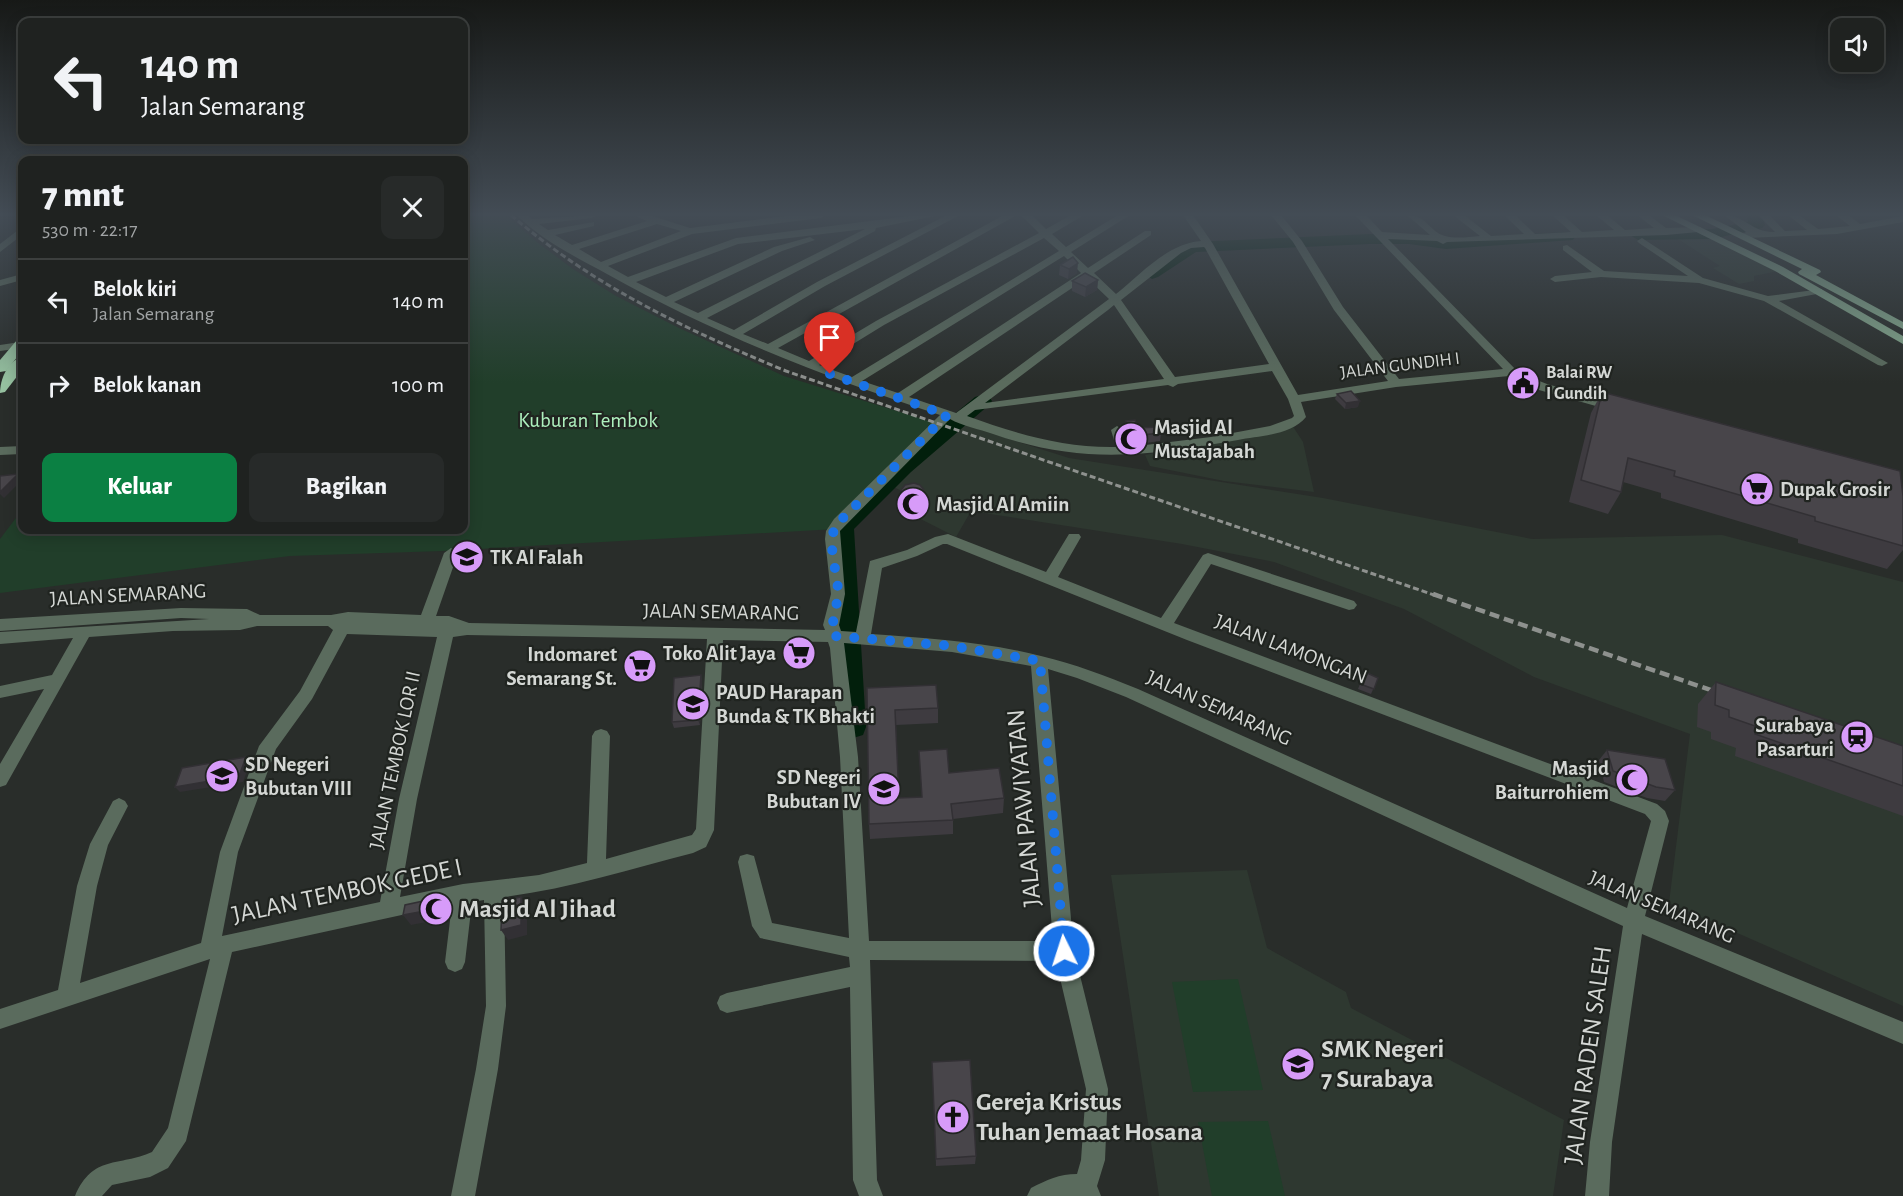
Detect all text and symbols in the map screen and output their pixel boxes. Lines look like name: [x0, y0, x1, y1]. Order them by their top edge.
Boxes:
map controls: [1830, 18, 1884, 72]
button: sound: [1830, 18, 1884, 72]
icon: left: [42, 42, 120, 120]
text: 140 m: [141, 44, 239, 86]
text: Jalan Semarang: [141, 93, 305, 120]
button: close: [381, 176, 444, 239]
text: 7 mnt: [42, 177, 124, 213]
text: 530 m · 22:17: [42, 220, 138, 240]
text: Belok kiri: [93, 278, 177, 300]
icon: left: [42, 285, 75, 318]
text: 140 m: [393, 290, 444, 312]
text: Jalan Semarang: [93, 304, 214, 324]
pin: [804, 312, 855, 374]
icon: arrive: [813, 321, 846, 354]
street label: JALAN GUNDIH I: [1339, 350, 1461, 382]
place label: Balai RW I Gundih: [1546, 364, 1613, 403]
public building icon: Balai RW I Gundih: [1505, 365, 1541, 401]
icon: right: [42, 369, 75, 402]
text: Belok kanan: [93, 374, 201, 396]
text: 100 m: [392, 374, 444, 396]
park label: Kuburan Tembok: [518, 410, 658, 431]
place label: Masjid Al Mustajabah: [1154, 417, 1255, 462]
mosque icon: Masjid Al Mustajabah: [1113, 421, 1149, 457]
button: Keluar: [42, 453, 237, 522]
button: Bagikan: [249, 453, 444, 522]
supermarket icon: Dupak Grosir: [1739, 471, 1775, 507]
place label: Dupak Grosir: [1780, 479, 1891, 500]
mosque icon: Masjid Al Amiin: [895, 486, 931, 522]
place label: Masjid Al Amiin: [936, 494, 1069, 515]
school or university icon: TK Al Falah: [449, 539, 485, 575]
place label: TK Al Falah: [490, 547, 583, 568]
street label: JALAN SEMARANG: [49, 580, 207, 610]
street label: JALAN SEMARANG: [643, 600, 799, 624]
street label: JALAN LAMONGAN: [1212, 610, 1370, 688]
supermarket icon: Toko Alit Jaya: [781, 635, 817, 671]
place label: Toko Alit Jaya: [663, 643, 776, 664]
place label: Indomaret Semarang St.: [506, 644, 617, 689]
supermarket icon: Indomaret Semarang St.: [622, 648, 658, 684]
street label: JALAN SEMARANG: [1143, 667, 1295, 749]
street label: JALAN TEMBOK LOR II: [366, 669, 424, 851]
place label: PAUD Harapan Bunda & TK Bhakti: [716, 682, 875, 727]
school or university icon: PAUD Harapan Bunda & TK Bhakti: [675, 686, 711, 722]
street label: JALAN PAWIYATAN: [1002, 708, 1046, 908]
place label: Surabaya Pasarturi: [1755, 715, 1834, 760]
station icon: Surabaya Pasarturi: [1839, 719, 1875, 755]
place label: SD Negeri Bubutan VIII: [245, 754, 352, 799]
school or university icon: SD Negeri Bubutan VIII: [204, 758, 240, 794]
place label: Masjid Baiturrohiem: [1495, 758, 1609, 803]
mosque icon: Masjid Baiturrohiem: [1614, 762, 1650, 798]
place label: SD Negeri Bubutan IV: [766, 767, 862, 812]
school or university icon: SD Negeri Bubutan IV: [866, 771, 902, 807]
street label: JALAN TEMBOK GEDE I: [230, 854, 464, 928]
street label: JALAN SEMARANG: [1586, 867, 1738, 947]
mosque icon: Masjid Al Jihad: [418, 891, 454, 927]
place label: Masjid Al Jihad: [459, 896, 616, 922]
position arrow: [1032, 919, 1096, 983]
street label: JALAN RADEN SALEH: [1560, 944, 1616, 1166]
place label: SMK Negeri 7 Surabaya: [1321, 1036, 1444, 1092]
school or university icon: SMK Negeri 7 Surabaya: [1280, 1046, 1316, 1082]
place label: Gereja Kristus Tuhan Jemaat Hosana: [976, 1089, 1203, 1145]
church icon: Gereja Kristus Tuhan Jemaat Hosana: [935, 1099, 971, 1135]

